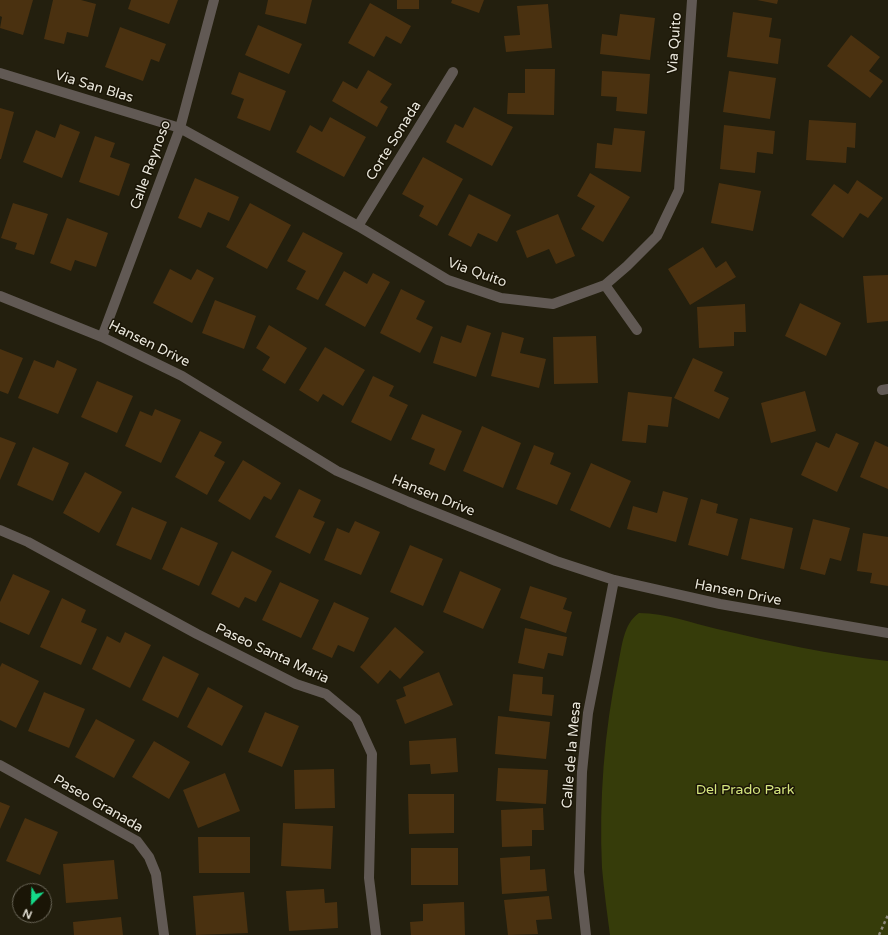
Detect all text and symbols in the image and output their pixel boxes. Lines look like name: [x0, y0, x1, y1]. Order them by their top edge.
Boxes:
street label: Via Quito: [664, 12, 686, 74]
street label: Via San Blas: [53, 67, 135, 107]
street label: Corte Sonada: [363, 98, 425, 184]
street label: Calle Reynoso: [127, 118, 175, 212]
street label: Via Quito: [445, 255, 509, 291]
street label: Hansen Drive: [106, 317, 192, 371]
street label: Hansen Drive: [389, 472, 477, 520]
street label: Hansen Drive: [693, 576, 783, 610]
street label: Paseo Santa Maria: [212, 620, 332, 688]
street label: Calle de la Mesa: [559, 701, 585, 809]
street label: Paseo Granada: [50, 772, 146, 836]
park label: Del Prado Park: [696, 782, 794, 798]
north arrow: [12, 883, 52, 923]
text: N: [21, 906, 34, 921]

